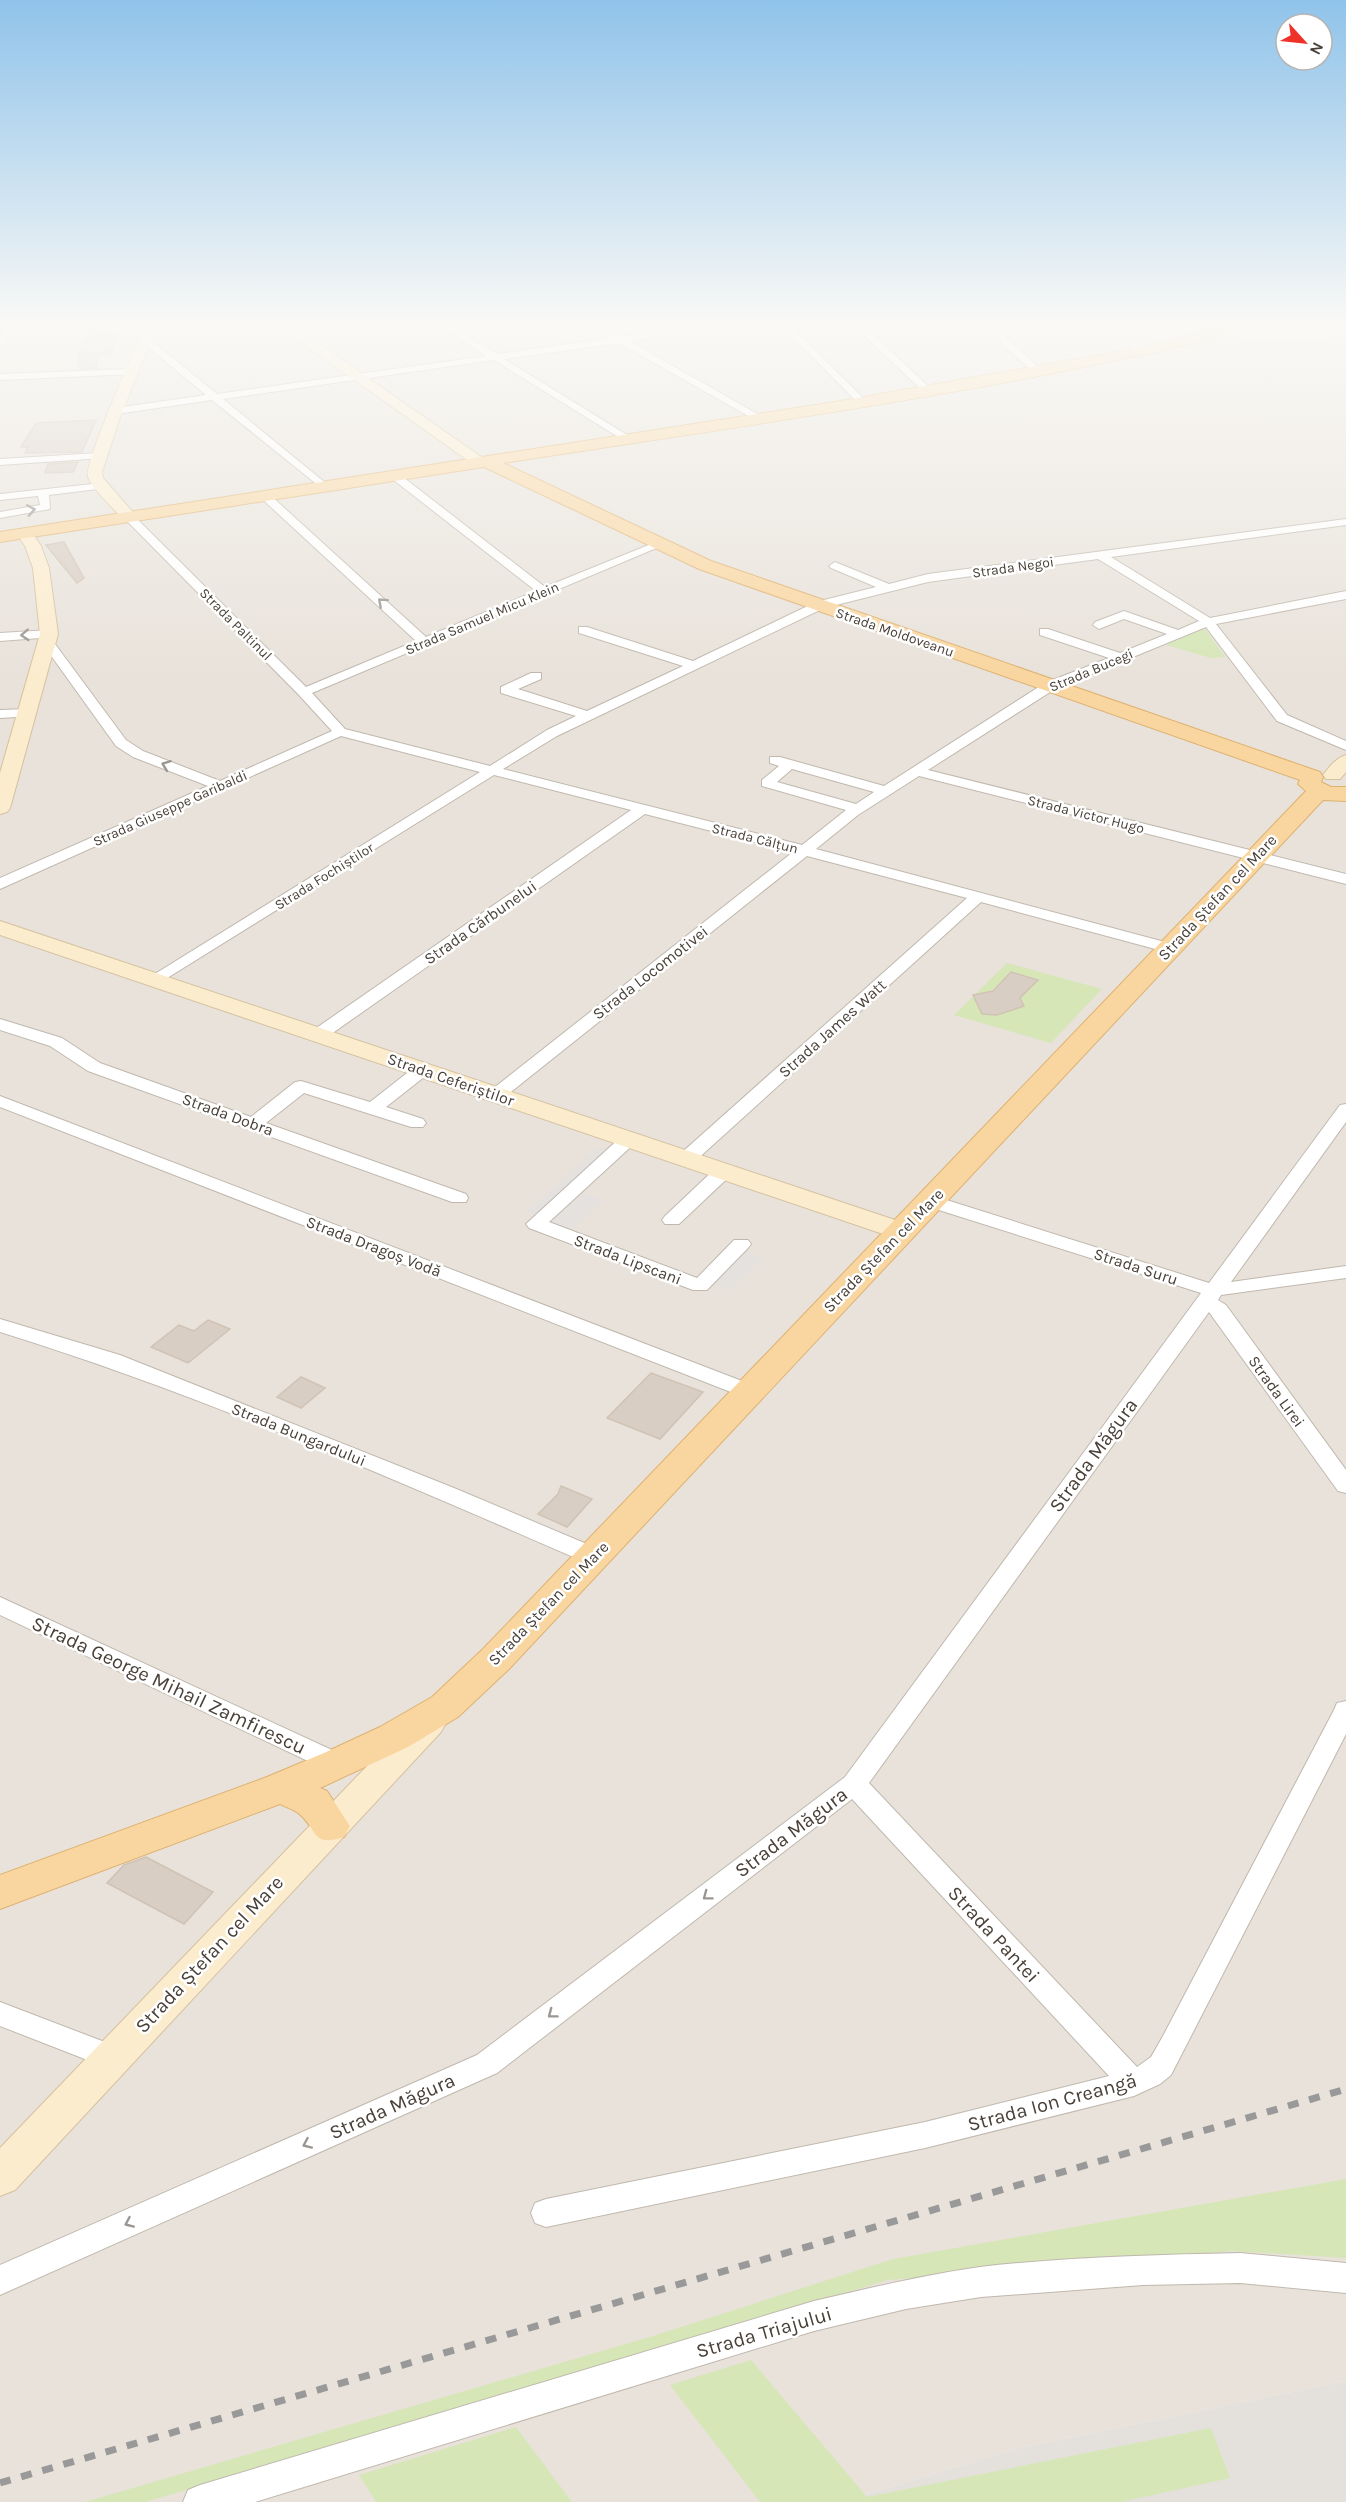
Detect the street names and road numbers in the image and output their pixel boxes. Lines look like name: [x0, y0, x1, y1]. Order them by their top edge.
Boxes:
street label: Strada Negoi: [971, 553, 1055, 582]
street label: Strada Samuel Micu Klein: [403, 578, 562, 659]
street label: Strada Paltinul: [196, 585, 275, 664]
street label: Strada Moldoveanu: [833, 604, 956, 661]
street label: Strada Bucegi: [1047, 645, 1136, 696]
street label: Strada Giuseppe Garibaldi: [90, 767, 250, 850]
street label: Strada Victor Hugo: [1026, 792, 1146, 837]
street label: Strada Călțun: [710, 820, 800, 857]
street label: Strada Ștefan cel Mare: [1154, 830, 1281, 964]
street label: Strada Fochiștilor: [272, 839, 378, 914]
street label: Strada Cărbunelui: [420, 877, 540, 968]
street label: Strada Locomotivei: [589, 921, 712, 1023]
street label: Strada James Watt: [775, 975, 890, 1081]
street label: Strada Ceferiștilor: [385, 1049, 517, 1110]
street label: Strada Dobra: [180, 1089, 276, 1140]
street label: Strada Ștefan cel Mare: [819, 1184, 948, 1316]
street label: Strada Dragoș Vodă: [304, 1212, 444, 1281]
street label: Strada Lipscani: [571, 1230, 684, 1289]
street label: Strada Suru: [1091, 1244, 1180, 1289]
street label: Strada Lirei: [1244, 1352, 1309, 1431]
street label: Strada Măgura: [1044, 1394, 1142, 1517]
street label: Strada Bungardului: [229, 1399, 369, 1470]
street label: Strada Ștefan cel Mare: [484, 1537, 613, 1669]
street label: Strada George Mihail Zamfirescu: [28, 1612, 310, 1759]
street label: Strada Măgura: [730, 1783, 852, 1882]
street label: Strada Ștefan cel Mare: [131, 1871, 288, 2038]
street label: Strada Pantei: [943, 1881, 1044, 1987]
street label: Strada Măgura: [326, 2068, 459, 2144]
street label: Strada Ion Creangă: [965, 2069, 1139, 2136]
street label: Strada Triajului: [694, 2302, 835, 2363]

